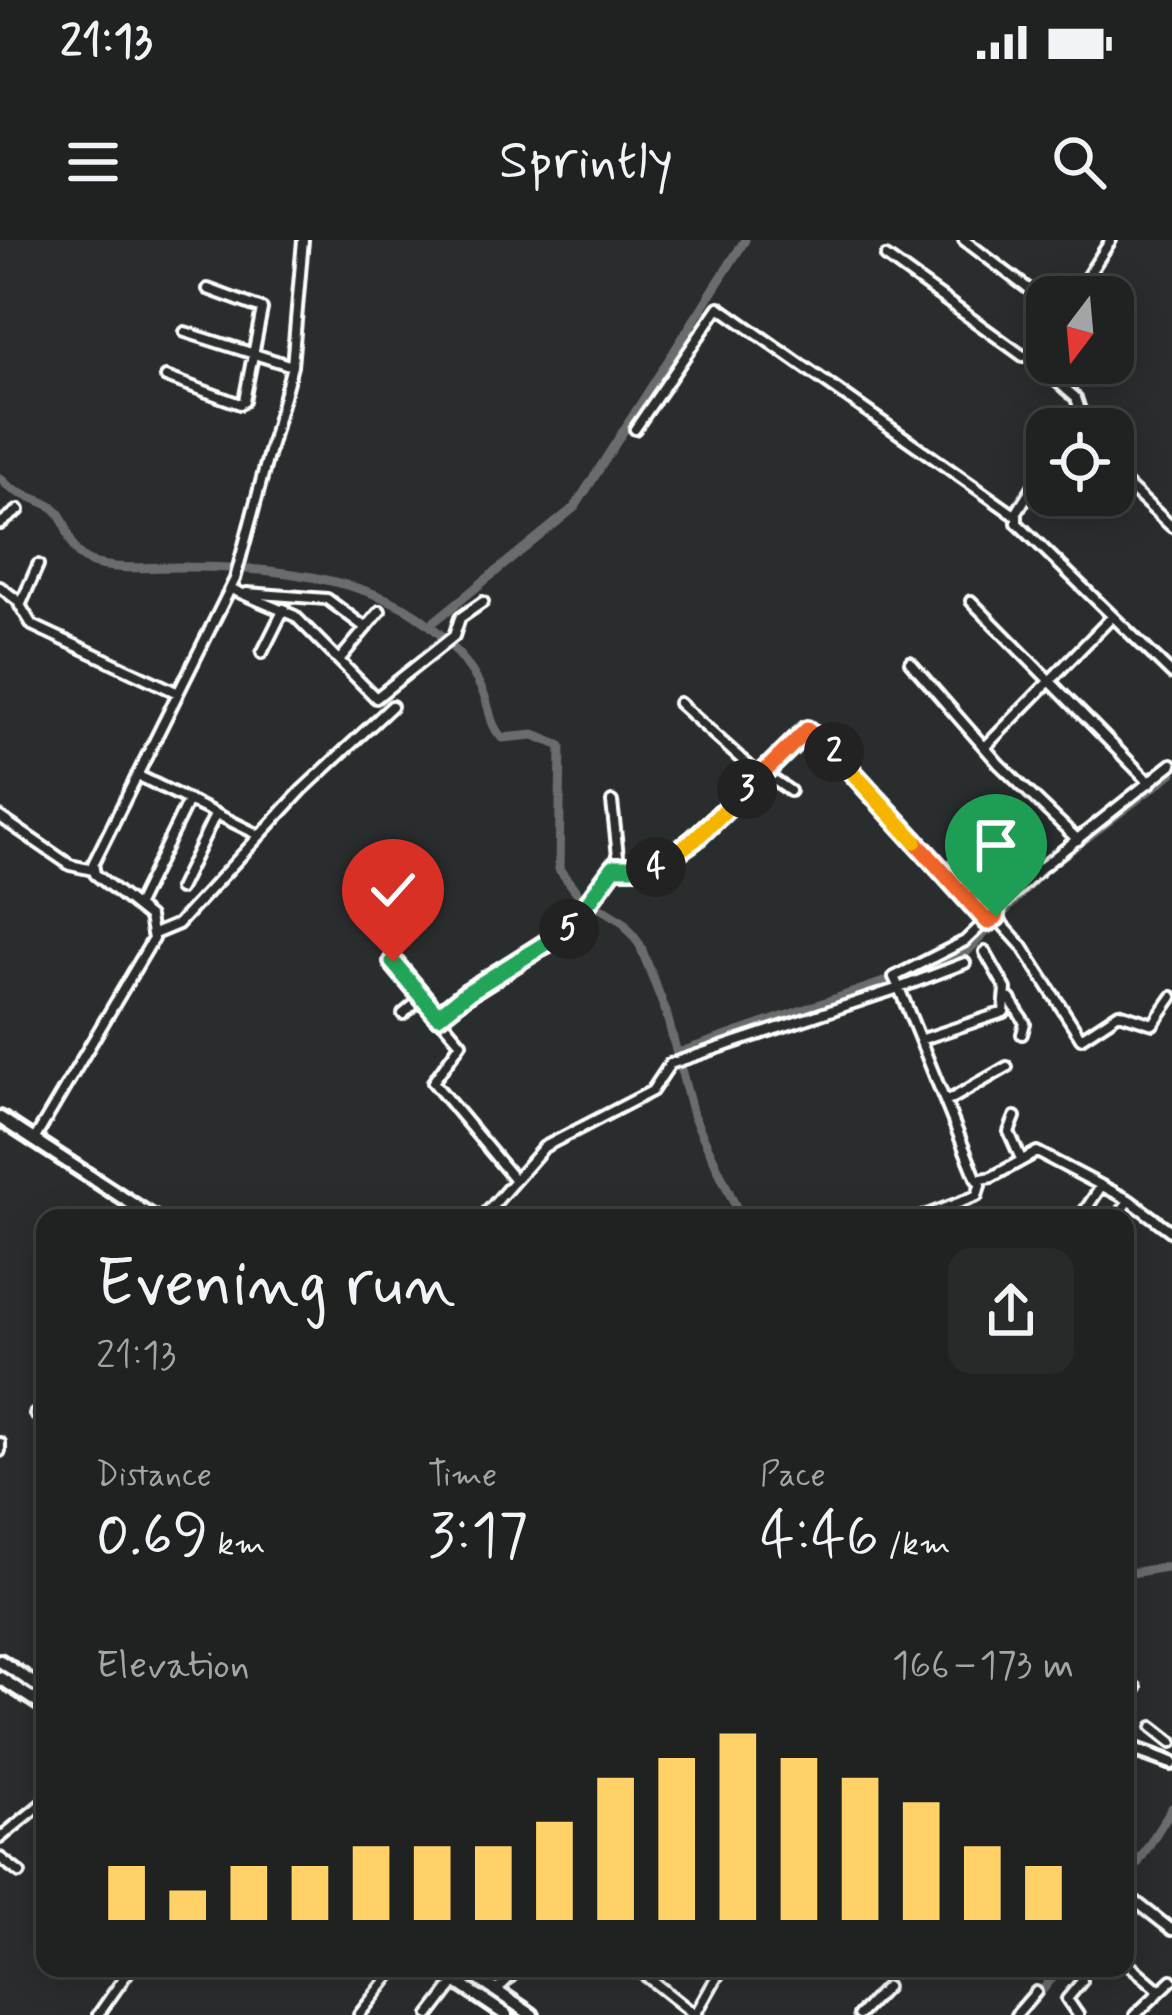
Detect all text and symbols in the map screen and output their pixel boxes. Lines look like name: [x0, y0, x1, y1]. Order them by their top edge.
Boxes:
text: 21:13: [60, 13, 153, 72]
text: Sprintly: [499, 127, 673, 198]
icon: menu: [60, 129, 126, 195]
icon: search: [1046, 129, 1112, 195]
north arrow: [1026, 276, 1134, 384]
map controls: [1026, 276, 1134, 516]
button: locate: [1026, 408, 1134, 516]
pin: 2: [804, 722, 864, 782]
text: 2: [826, 730, 842, 774]
pin: 3: [717, 759, 777, 819]
text: 3: [740, 767, 754, 811]
pin: [945, 794, 1047, 917]
icon: arrive: [963, 812, 1029, 878]
pin: 4: [626, 837, 686, 897]
pin: [342, 839, 444, 962]
text: 4: [646, 845, 666, 889]
icon: check: [360, 857, 426, 923]
pin: 5: [539, 899, 599, 959]
text: 5: [559, 907, 579, 951]
text: Evening run: [96, 1243, 456, 1329]
button: share: [948, 1248, 1074, 1374]
text: 21:13: [96, 1331, 176, 1382]
text: Distance: [96, 1454, 212, 1498]
text: Time: [428, 1454, 497, 1498]
text: Pace: [760, 1454, 826, 1498]
text: 0.69: [96, 1498, 209, 1577]
text: 3:17: [428, 1498, 528, 1577]
text: 4:46: [760, 1498, 879, 1577]
text: km: [209, 1523, 266, 1567]
text: /km: [879, 1523, 951, 1567]
text: Elevation: [96, 1641, 250, 1692]
text: 166–173 m: [892, 1641, 1074, 1692]

